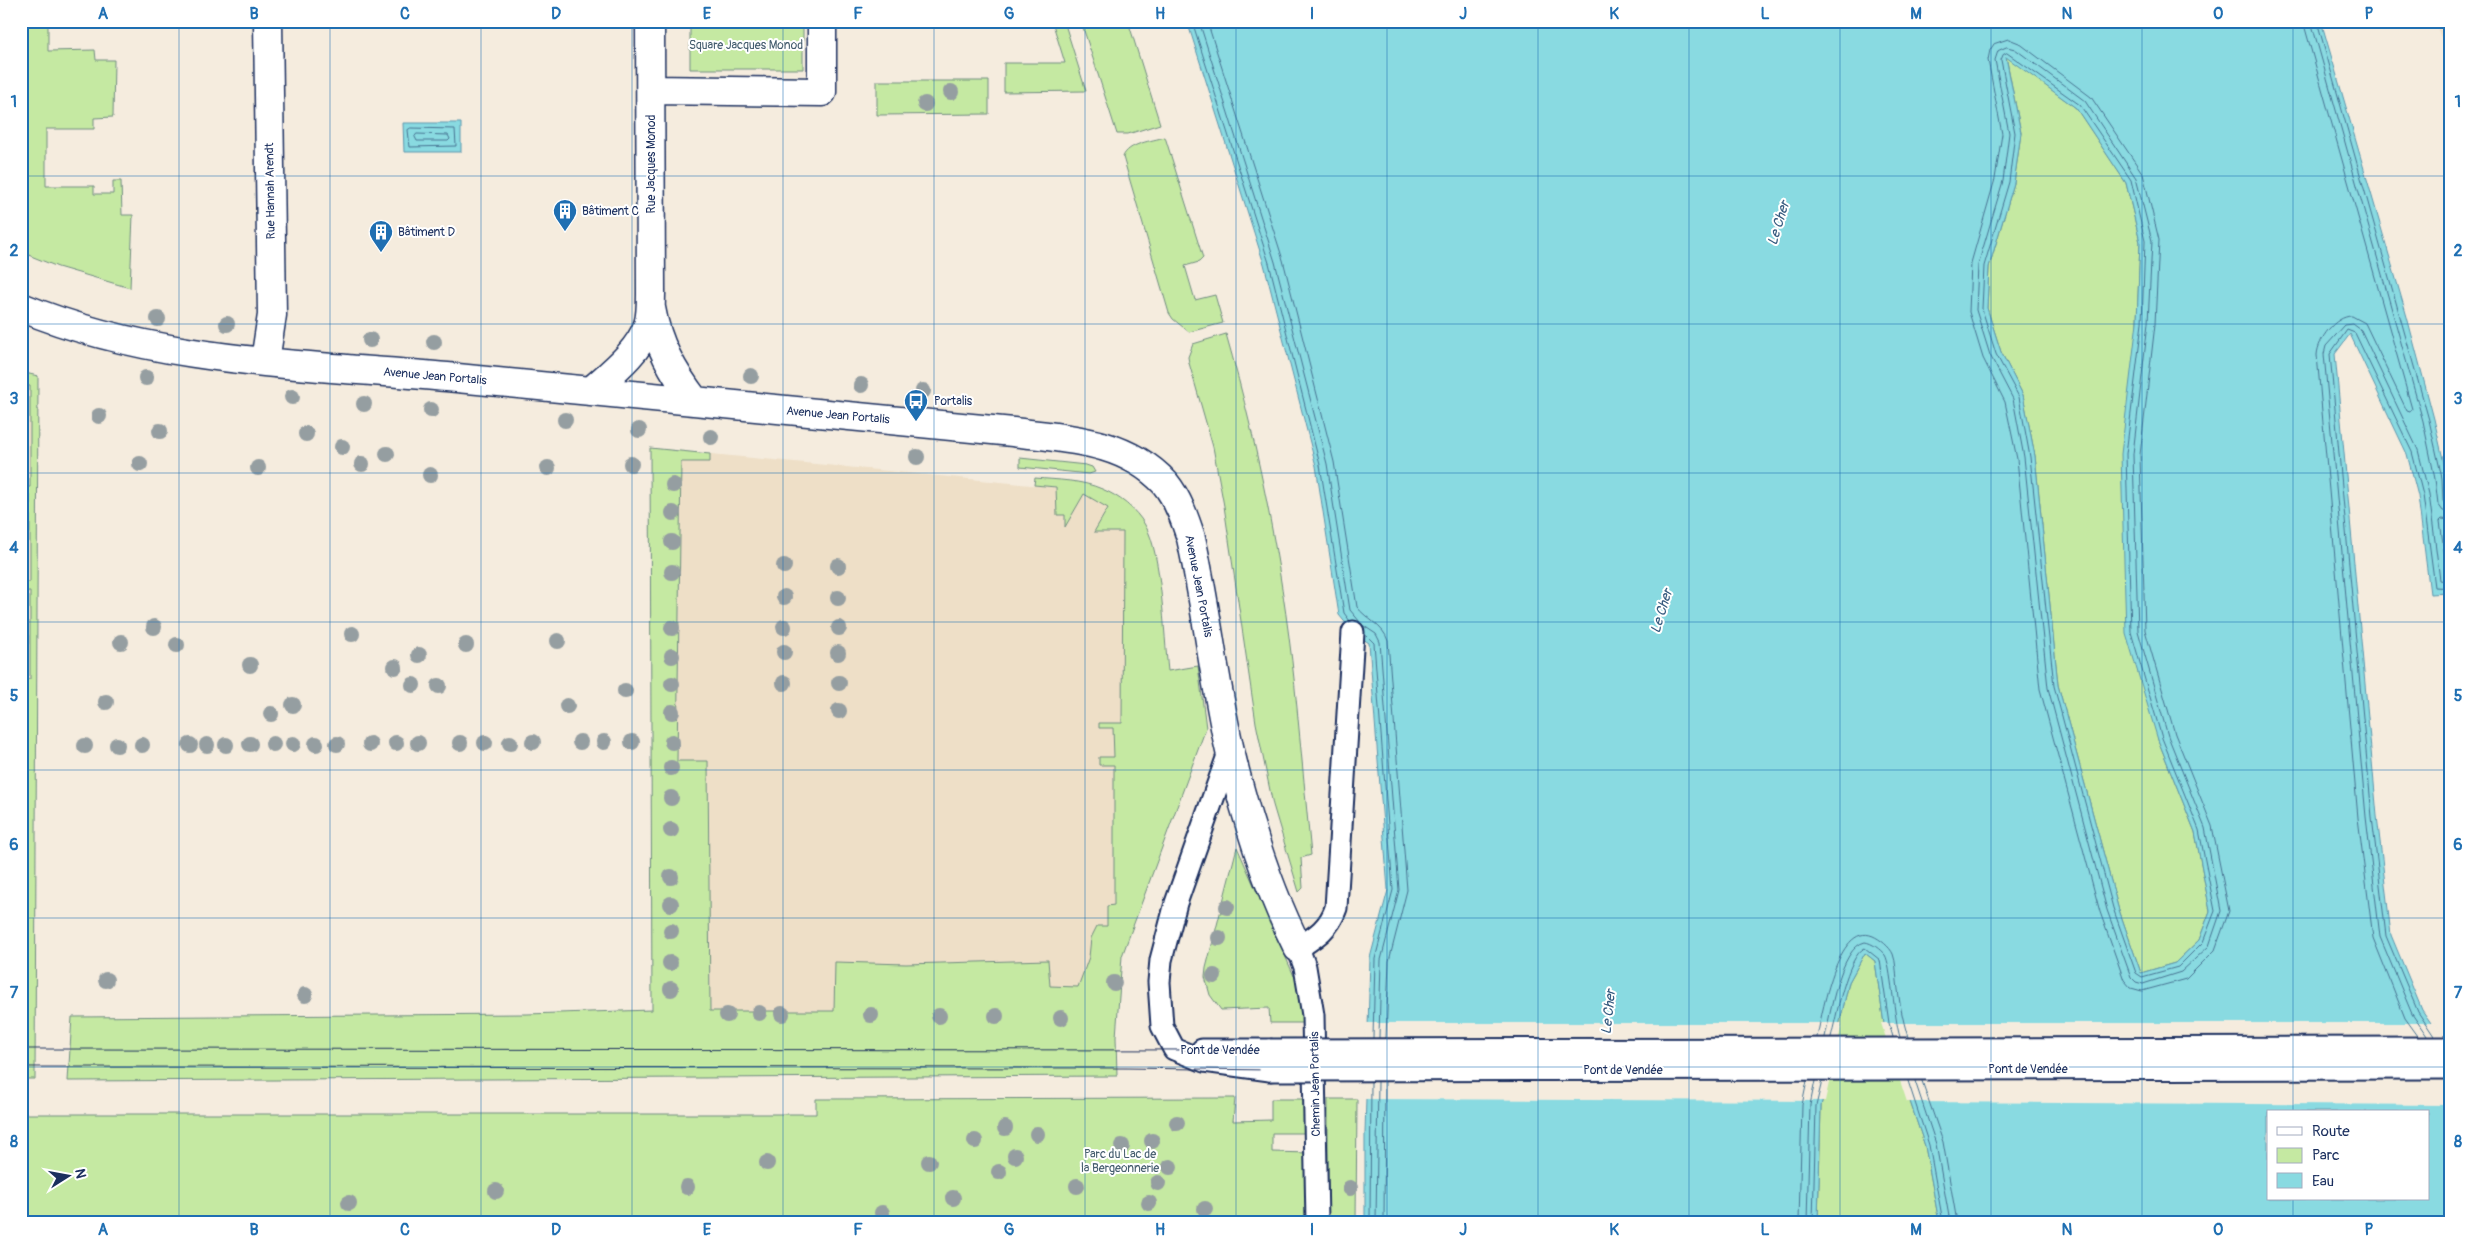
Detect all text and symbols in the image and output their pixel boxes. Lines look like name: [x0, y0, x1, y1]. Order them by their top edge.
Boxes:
text: A: [98, 4, 109, 24]
text: B: [249, 4, 259, 24]
text: C: [400, 4, 410, 24]
text: D: [551, 4, 561, 24]
text: E: [703, 4, 712, 24]
text: F: [853, 4, 863, 24]
text: G: [1004, 4, 1015, 24]
text: H: [1155, 4, 1165, 24]
text: I: [1310, 4, 1314, 24]
text: J: [1459, 4, 1467, 24]
text: K: [1609, 4, 1619, 24]
text: L: [1760, 4, 1770, 24]
text: M: [1910, 4, 1922, 24]
text: N: [2062, 4, 2073, 24]
text: O: [2213, 4, 2223, 24]
text: P: [2365, 4, 2374, 24]
park label: Square Jacques Monod: [689, 38, 803, 53]
text: 1: [11, 92, 17, 112]
text: 1: [2455, 92, 2461, 112]
street label: Rue Jacques Monod: [644, 114, 659, 213]
street label: Rue Hannah Arendt: [262, 142, 279, 239]
water label: Le Cher: [1764, 197, 1794, 247]
building icon: Bâtiment C: [552, 198, 578, 232]
place label: Bâtiment C: [582, 204, 639, 219]
building icon: Bâtiment D: [368, 219, 394, 253]
place label: Bâtiment D: [398, 225, 456, 240]
text: 2: [10, 241, 19, 261]
text: 2: [2454, 241, 2463, 261]
street label: Avenue Jean Portalis: [383, 364, 488, 389]
bus stop icon: Portalis: [903, 388, 929, 422]
text: 3: [10, 389, 19, 409]
text: 3: [2454, 389, 2463, 409]
place label: Portalis: [934, 394, 973, 409]
street label: Avenue Jean Portalis: [786, 403, 891, 428]
street label: Avenue Jean Portalis: [1181, 534, 1216, 639]
text: 4: [9, 538, 19, 558]
text: 4: [2453, 538, 2463, 558]
water label: Le Cher: [1647, 585, 1677, 635]
text: 5: [10, 686, 19, 706]
text: 5: [2454, 686, 2463, 706]
text: 6: [9, 835, 19, 855]
text: 6: [2453, 835, 2463, 855]
text: 7: [10, 983, 19, 1003]
text: 7: [2454, 983, 2463, 1003]
water label: Le Cher: [1598, 987, 1620, 1035]
street label: Chemin Jean Portalis: [1307, 1031, 1324, 1137]
street label: Pont de Vendée: [1180, 1043, 1260, 1058]
street label: Pont de Vendée: [1988, 1062, 2068, 1077]
street label: Pont de Vendée: [1583, 1063, 1663, 1078]
legend: [2267, 1110, 2430, 1200]
text: Route: [2312, 1122, 2350, 1141]
text: 8: [10, 1132, 18, 1152]
text: 8: [2454, 1132, 2462, 1152]
text: Parc: [2312, 1146, 2340, 1165]
park label: Parc du Lac de la Bergeonnerie: [1081, 1147, 1159, 1176]
north arrow: [42, 1150, 92, 1200]
text: N: [71, 1167, 90, 1180]
text: Eau: [2312, 1172, 2334, 1191]
text: A: [98, 1220, 109, 1240]
text: B: [249, 1220, 259, 1240]
text: C: [400, 1220, 410, 1240]
text: D: [551, 1220, 561, 1240]
text: E: [703, 1220, 712, 1240]
text: F: [853, 1220, 863, 1240]
text: G: [1004, 1220, 1015, 1240]
text: H: [1155, 1220, 1165, 1240]
text: I: [1310, 1220, 1314, 1240]
text: J: [1459, 1220, 1467, 1240]
text: K: [1609, 1220, 1619, 1240]
text: L: [1760, 1220, 1770, 1240]
text: M: [1910, 1220, 1922, 1240]
text: N: [2062, 1220, 2073, 1240]
text: O: [2213, 1220, 2223, 1240]
text: P: [2365, 1220, 2374, 1240]

